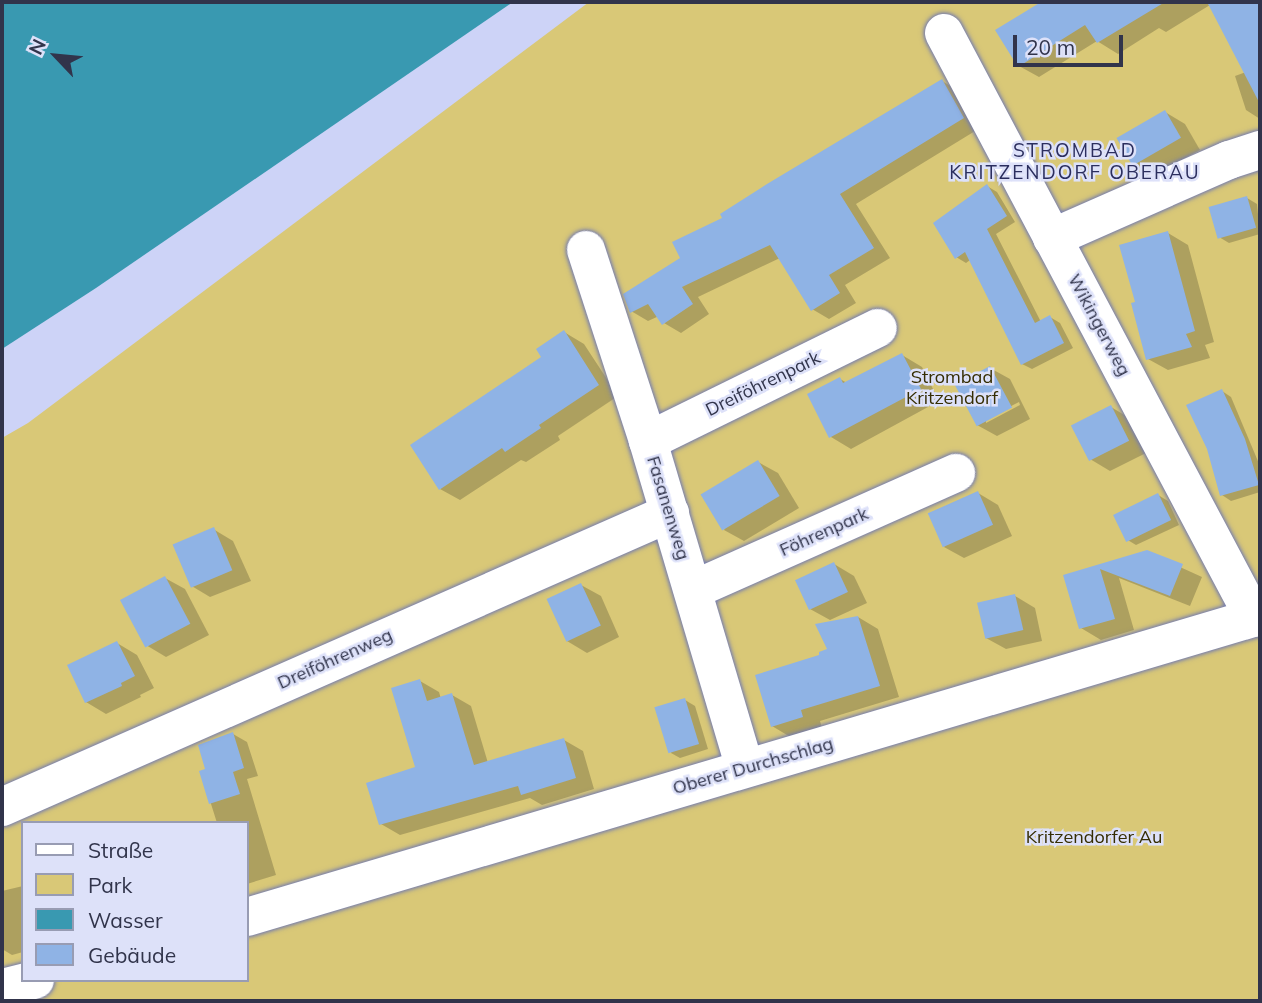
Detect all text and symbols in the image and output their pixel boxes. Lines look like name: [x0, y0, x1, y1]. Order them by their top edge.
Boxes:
north arrow: [21, 21, 91, 91]
scale bar: [1017, 21, 1127, 65]
text: 20 m: [1026, 34, 1075, 60]
text: N: [23, 35, 51, 59]
district label: STROMBAD KRITZENDORF OBERAU: [952, 140, 1198, 184]
street label: Wikingerweg: [1063, 270, 1135, 380]
street label: Dreiföhrenpark: [702, 347, 824, 421]
park label: Strombad Kritzendorf: [906, 367, 998, 410]
street label: Fasanenweg: [642, 454, 694, 562]
street label: Föhrenpark: [776, 503, 872, 561]
street label: Dreiföhrenweg: [274, 624, 396, 694]
street label: Oberer Durchschlag: [670, 733, 836, 799]
legend: [21, 821, 248, 982]
park label: Kritzendorfer Au: [1026, 826, 1162, 848]
text: Straße: [88, 837, 153, 863]
text: Park: [88, 872, 132, 898]
text: Wasser: [88, 907, 163, 933]
text: Gebäude: [88, 942, 176, 968]

